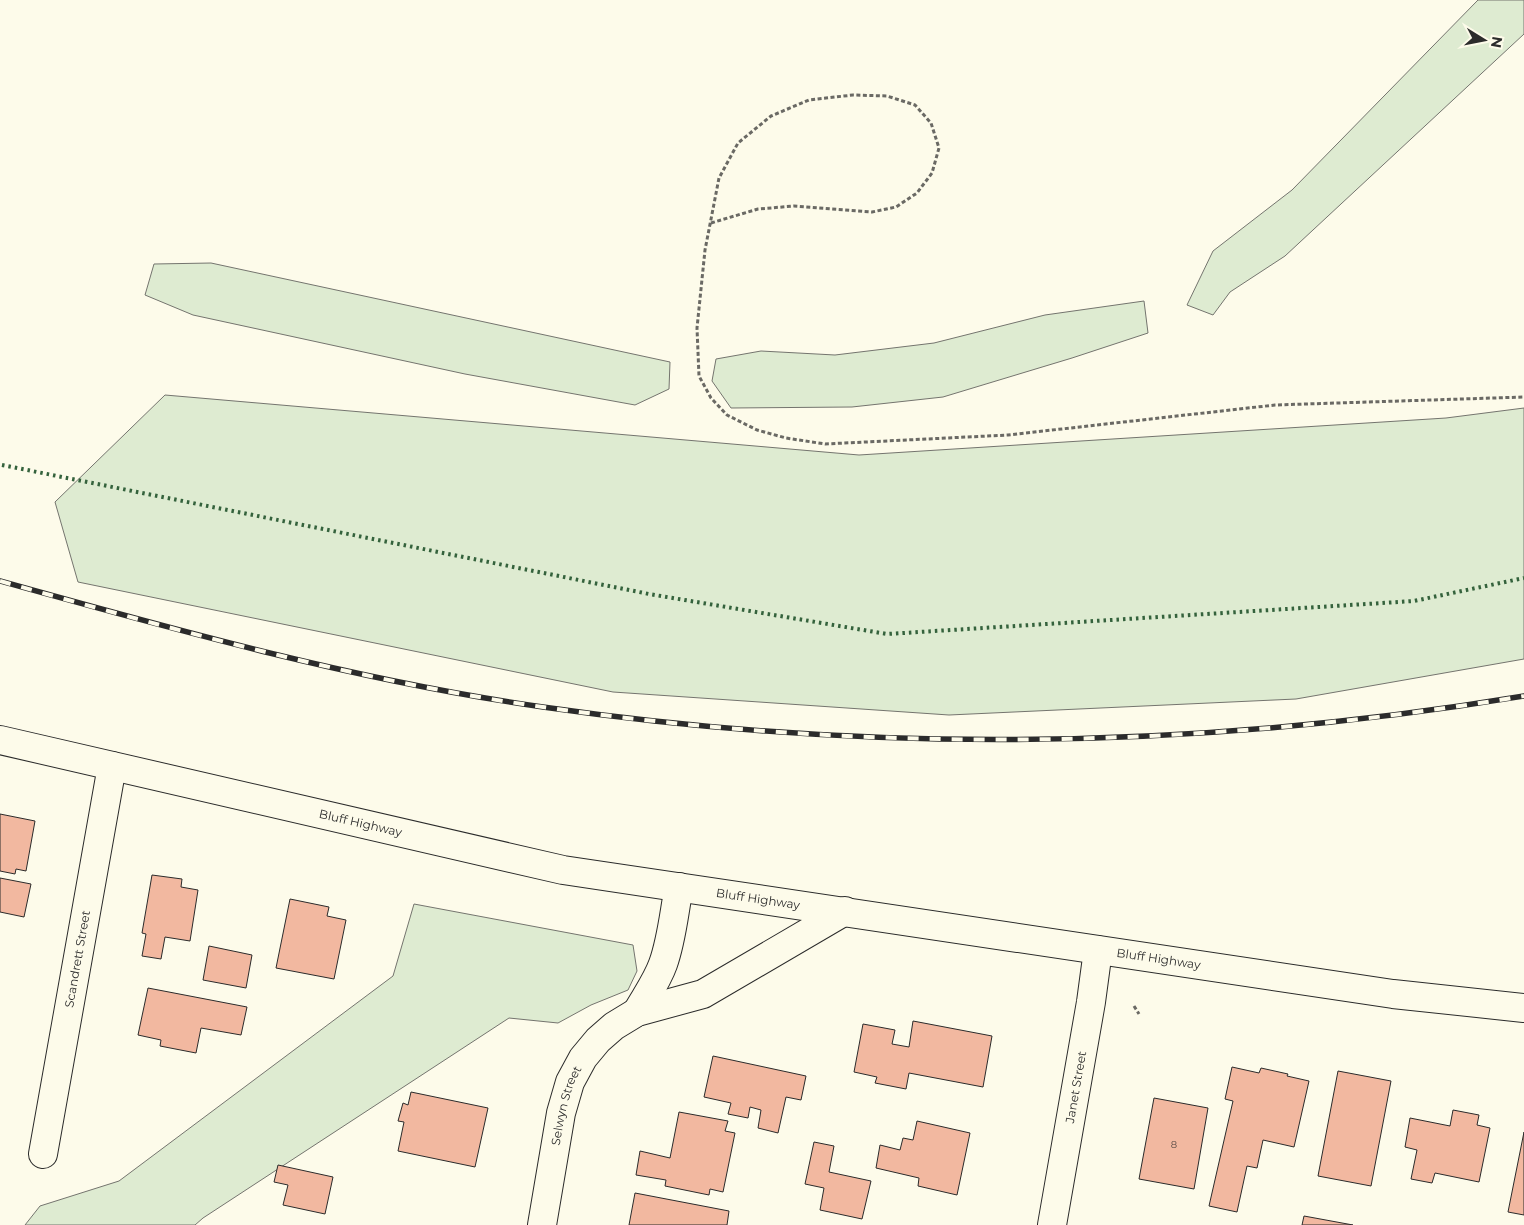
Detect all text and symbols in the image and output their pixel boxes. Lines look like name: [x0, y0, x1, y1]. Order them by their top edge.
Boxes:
north arrow: [1459, 15, 1509, 65]
text: N: [1487, 35, 1507, 49]
street label: Bluff Highway: [318, 806, 404, 840]
street label: Bluff Highway: [715, 885, 802, 912]
street label: Scandrett Street: [61, 909, 93, 1009]
street label: Bluff Highway: [1116, 945, 1202, 972]
street label: Janet Street: [1062, 1050, 1089, 1125]
street label: Selwyn Street: [548, 1063, 584, 1147]
house number: 8: [1171, 1138, 1177, 1151]

